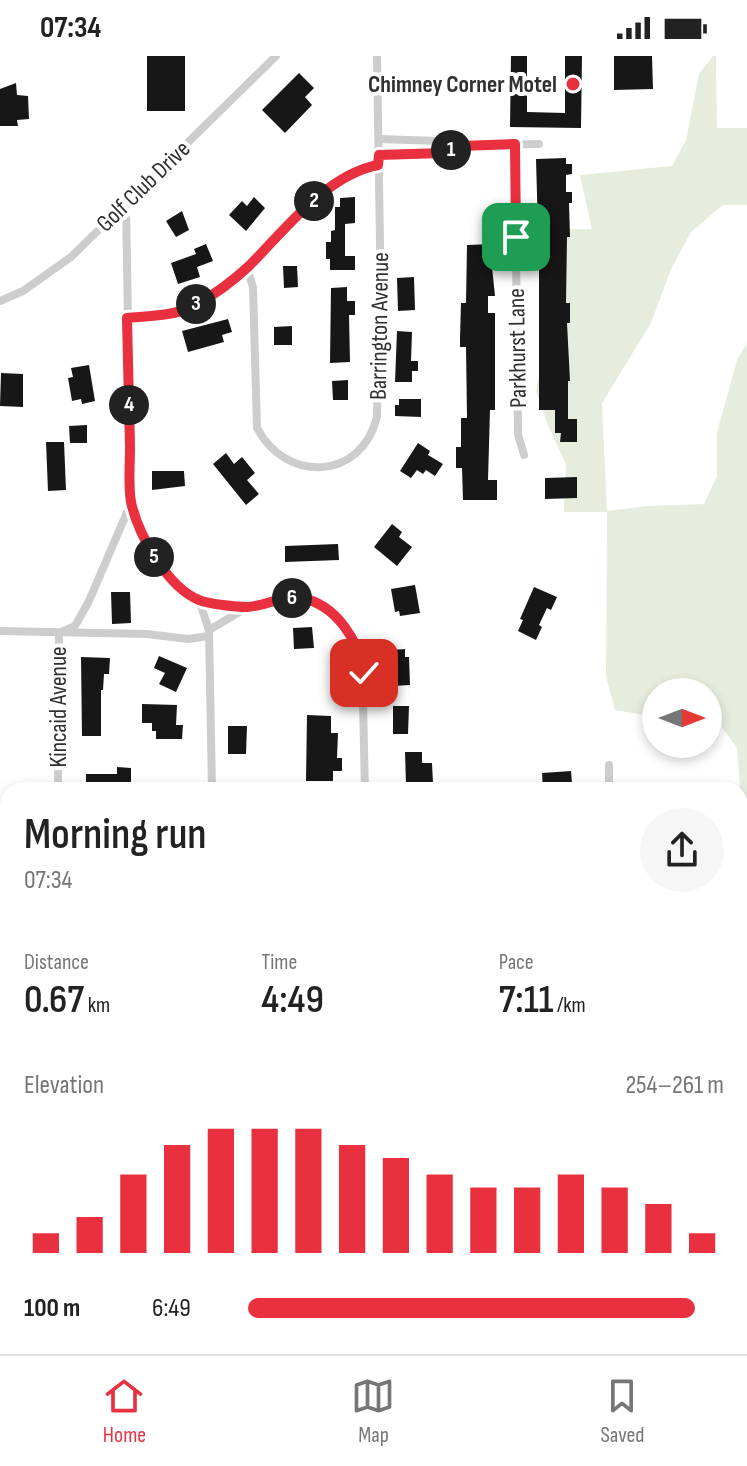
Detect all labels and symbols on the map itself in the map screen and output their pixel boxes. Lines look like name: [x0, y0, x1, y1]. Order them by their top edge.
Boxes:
place label: Chimney Corner Motel: [368, 70, 557, 99]
marker: Chimney Corner Motel: [564, 75, 582, 93]
pin: 1: [431, 130, 471, 170]
street label: Golf Club Drive: [90, 135, 196, 238]
pin: 2: [294, 181, 334, 221]
pin: [482, 203, 550, 271]
street label: Barrington Avenue: [364, 252, 395, 400]
pin: 3: [176, 284, 216, 324]
street label: Parkhurst Lane: [502, 288, 533, 408]
pin: 4: [109, 385, 149, 425]
pin: 5: [134, 537, 174, 577]
pin: 6: [272, 578, 312, 618]
pin: [330, 639, 398, 707]
street label: Kincaid Avenue: [44, 646, 73, 768]
north arrow: [642, 678, 722, 758]

